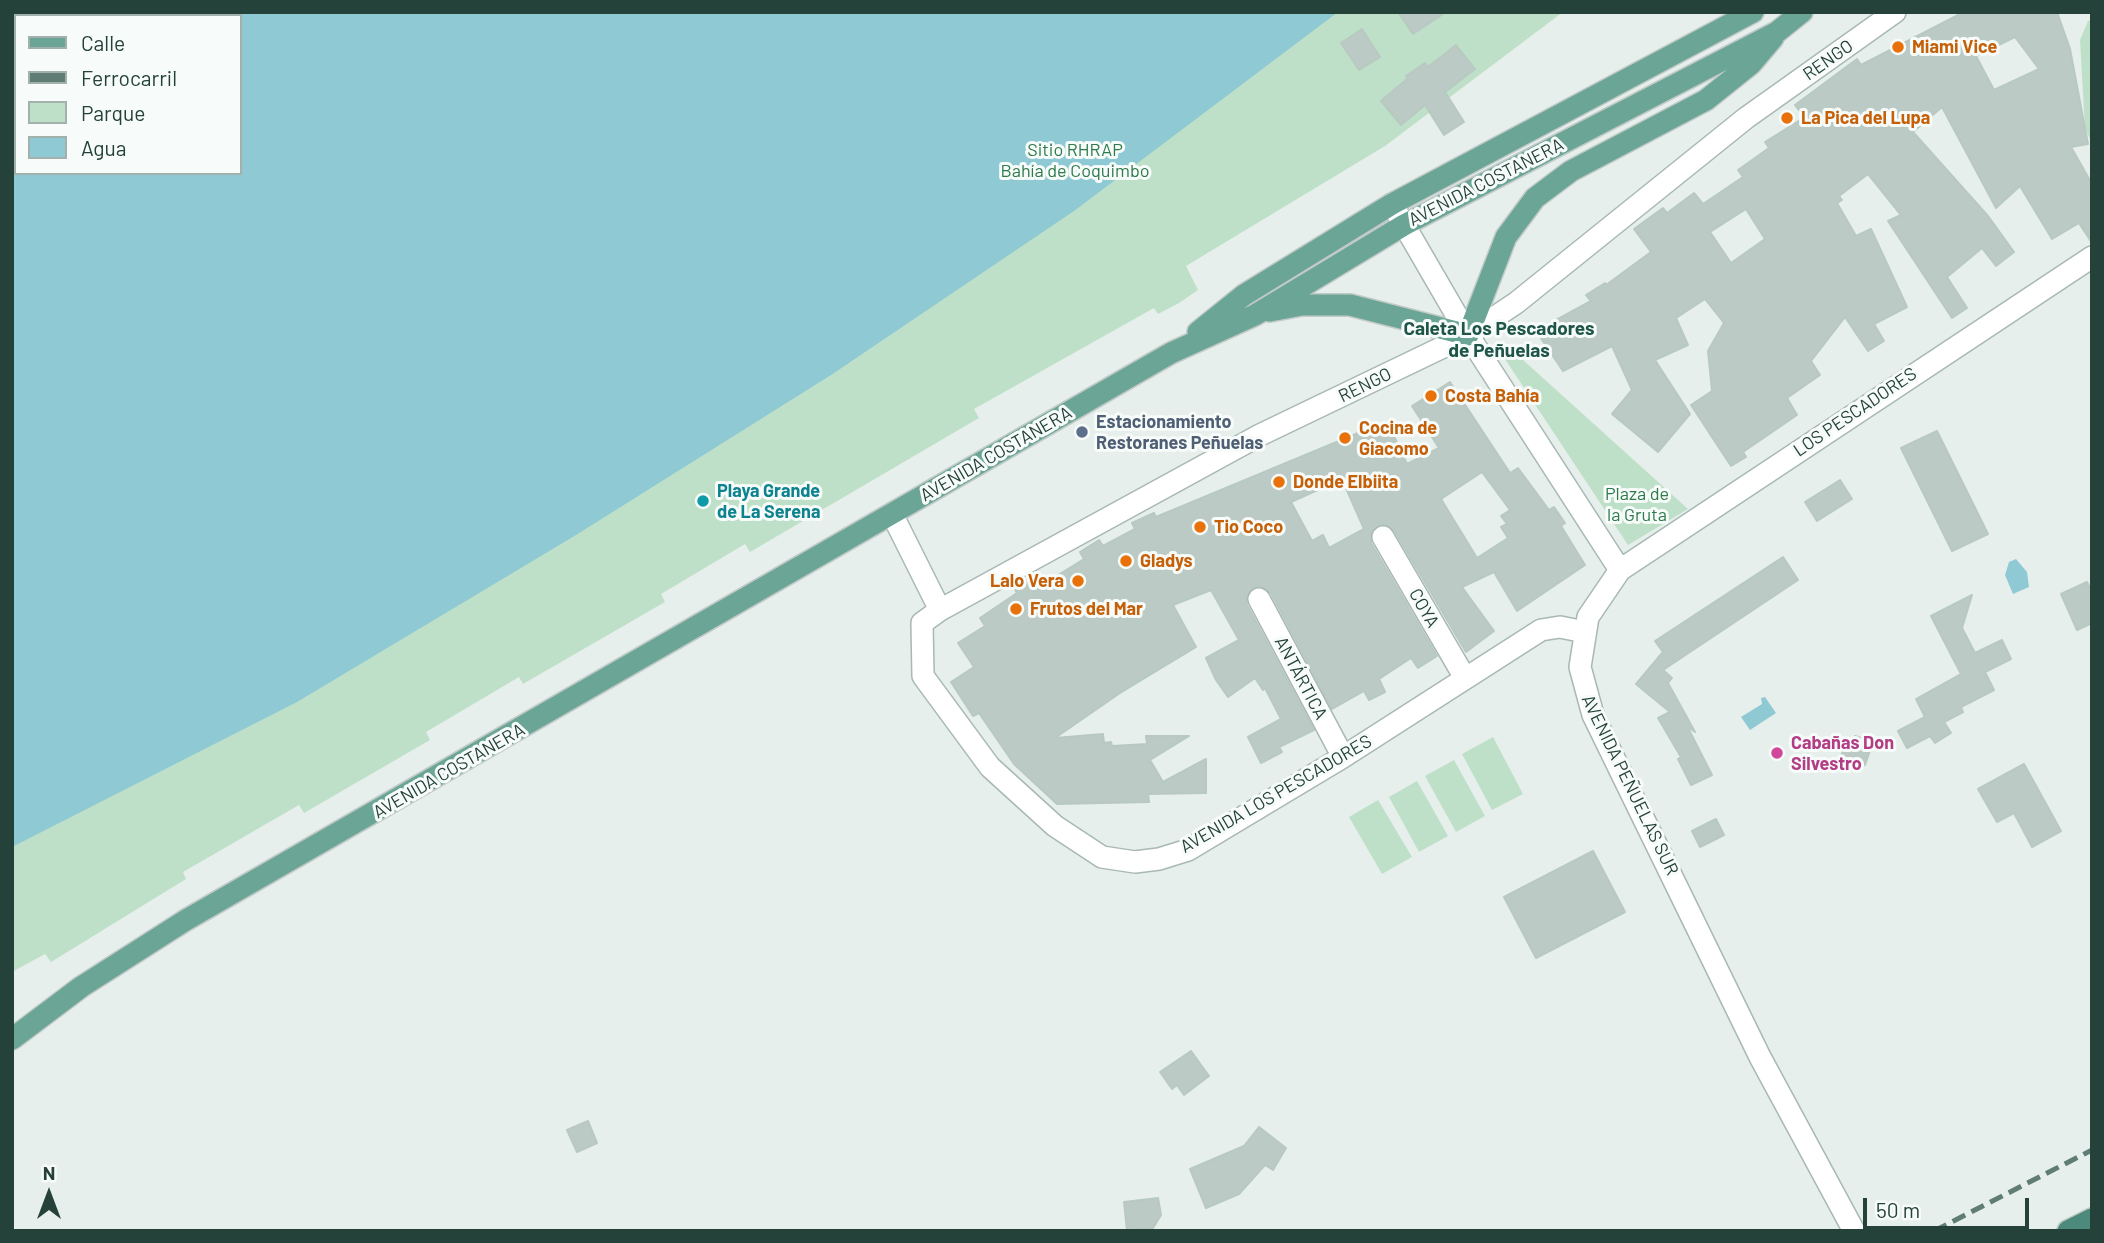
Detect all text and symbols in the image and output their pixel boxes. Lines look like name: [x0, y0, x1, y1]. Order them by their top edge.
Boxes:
legend: [14, 14, 242, 175]
text: Calle: [81, 30, 125, 55]
street label: RENGO: [1799, 35, 1857, 85]
place label: Miami Vice: [1912, 36, 1997, 58]
marker: Miami Vice: [1890, 39, 1906, 55]
text: Ferrocarril: [81, 65, 177, 90]
text: Parque: [81, 100, 146, 125]
place label: La Pica del Lupa: [1801, 107, 1930, 129]
marker: La Pica del Lupa: [1779, 110, 1795, 126]
street label: AVENIDA COSTANERA: [1405, 134, 1567, 230]
text: Agua: [81, 135, 127, 160]
park label: Sitio RHRAP Bahía de Coquimbo: [1001, 139, 1149, 182]
district label: Caleta Los Pescadores de Peñuelas: [1403, 318, 1595, 362]
street label: RENGO: [1335, 363, 1395, 407]
street label: LOS PESCADORES: [1789, 363, 1921, 461]
place label: Costa Bahía: [1445, 385, 1539, 407]
marker: Costa Bahía: [1423, 388, 1439, 404]
street label: AVENIDA COSTANERA: [916, 402, 1076, 506]
place label: Estacionamiento Restoranes Peñuelas: [1096, 411, 1263, 453]
place label: Cocina de Giacomo: [1359, 417, 1437, 460]
marker: Estacionamiento Restoranes Peñuelas: [1074, 424, 1090, 440]
marker: Cocina de Giacomo: [1337, 430, 1353, 446]
place label: Donde Elbiita: [1293, 471, 1398, 493]
marker: Donde Elbiita: [1271, 474, 1287, 490]
place label: Playa Grande de La Serena: [717, 480, 820, 522]
park label: Plaza de la Gruta: [1605, 483, 1669, 526]
marker: Playa Grande de La Serena: [695, 493, 711, 509]
place label: Tio Coco: [1214, 516, 1283, 538]
marker: Tio Coco: [1192, 519, 1208, 535]
place label: Gladys: [1140, 550, 1193, 572]
marker: Gladys: [1118, 553, 1134, 569]
place label: Lalo Vera: [990, 570, 1064, 592]
marker: Lalo Vera: [1070, 573, 1086, 589]
street label: COYA: [1404, 585, 1444, 631]
place label: Frutos del Mar: [1030, 598, 1143, 620]
marker: Frutos del Mar: [1008, 601, 1024, 617]
street label: ANTÁRTICA: [1270, 633, 1332, 723]
street label: AVENIDA PEÑUELAS SUR: [1577, 691, 1683, 879]
street label: AVENIDA COSTANERA: [369, 719, 529, 823]
street label: AVENIDA LOS PESCADORES: [1176, 730, 1376, 858]
place label: Cabañas Don Silvestro: [1791, 732, 1894, 774]
marker: Cabañas Don Silvestro: [1769, 745, 1785, 761]
north arrow: [14, 1159, 84, 1229]
text: N: [43, 1161, 55, 1184]
scale bar: [1866, 1184, 2032, 1228]
text: 50 m: [1876, 1197, 1920, 1222]

